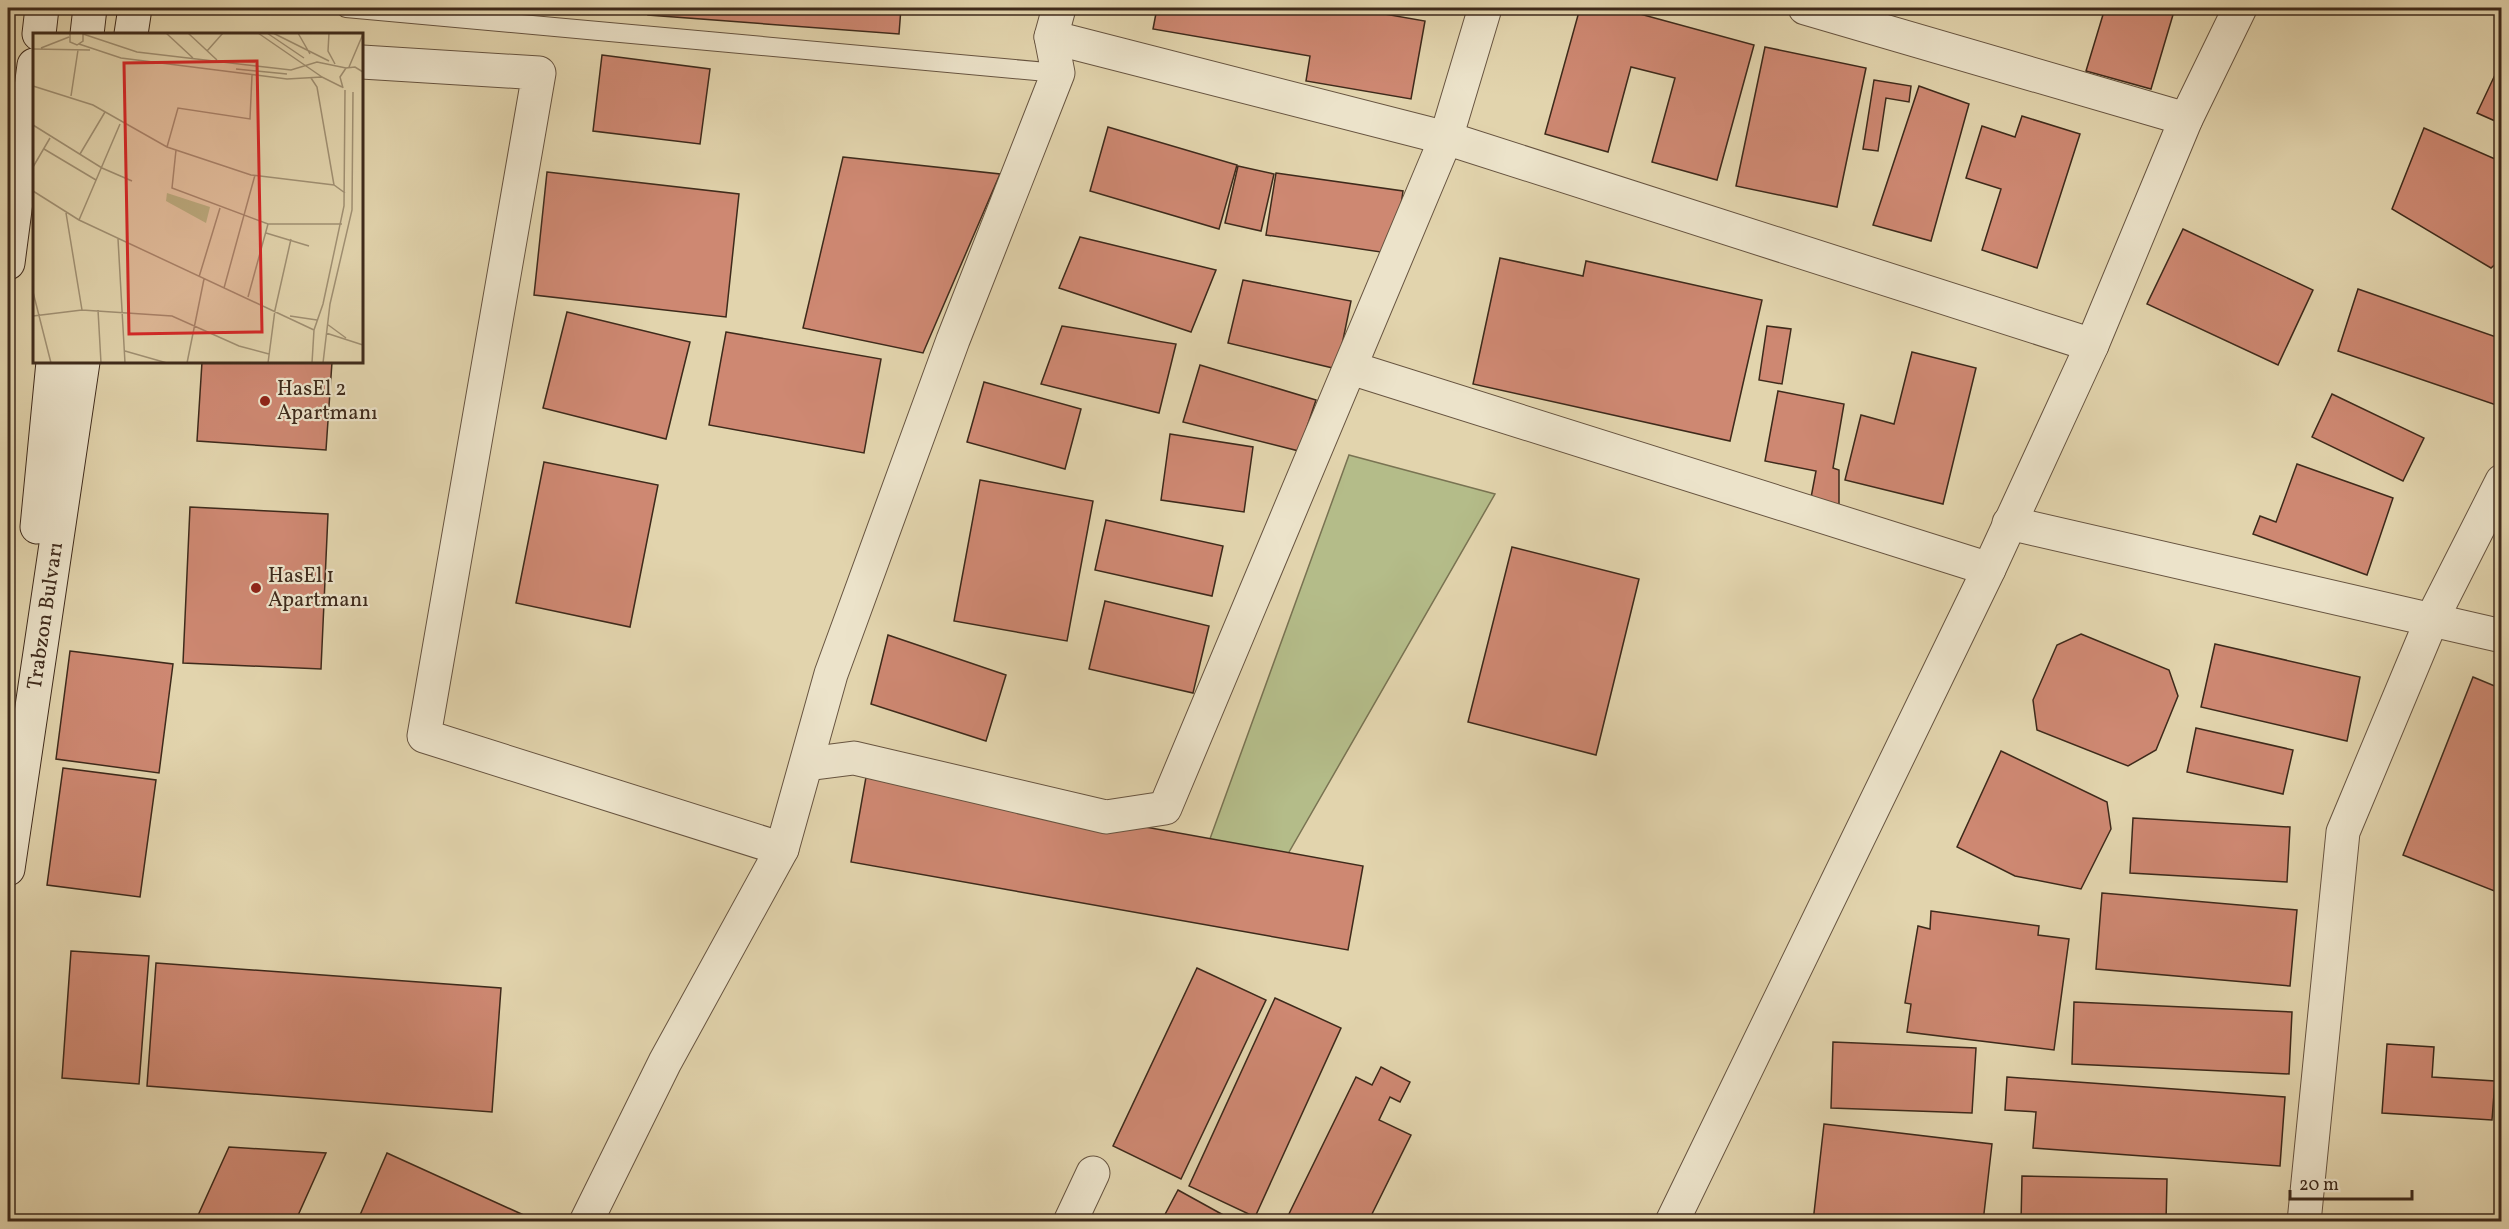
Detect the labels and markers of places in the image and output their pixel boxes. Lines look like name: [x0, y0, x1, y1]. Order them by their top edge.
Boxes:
place label: HasEl 2 Apartmanı: [277, 375, 378, 428]
marker: HasEl 2 Apartmanı: [258, 394, 272, 408]
place label: HasEl 1 Apartmanı: [268, 562, 369, 615]
marker: HasEl 1 Apartmanı: [249, 581, 263, 595]

